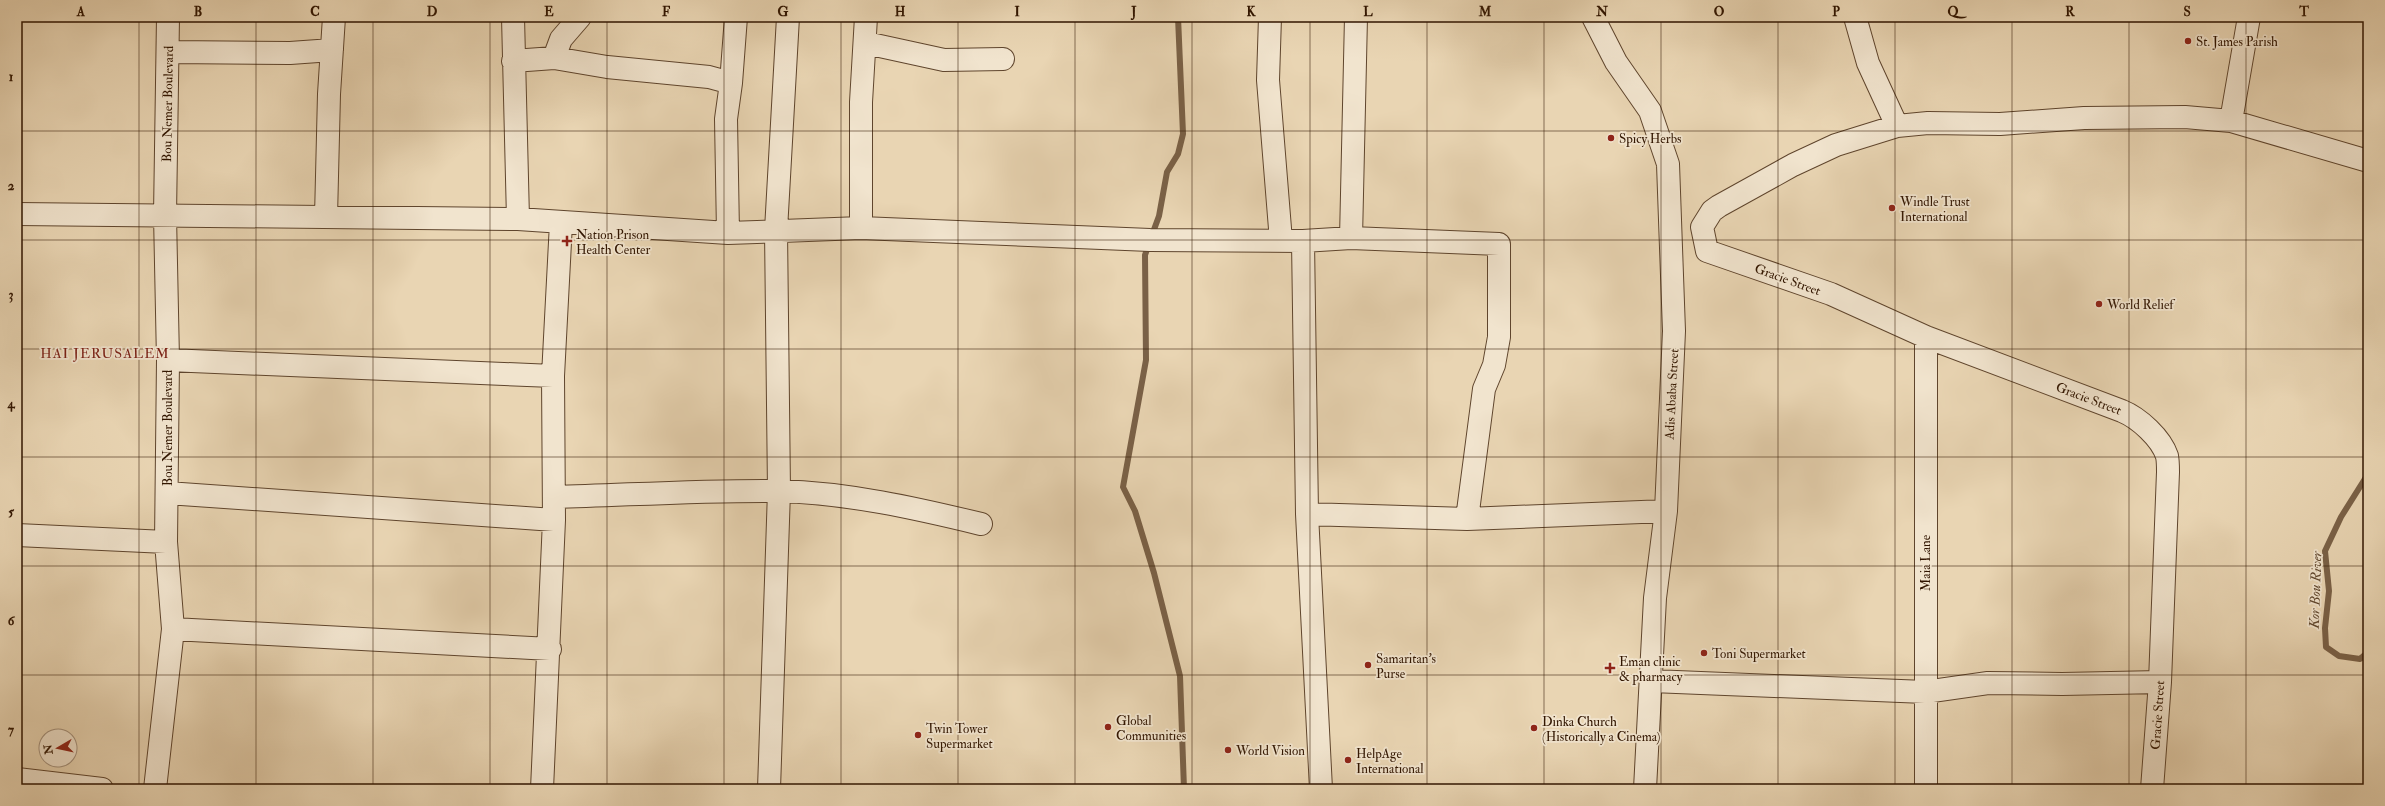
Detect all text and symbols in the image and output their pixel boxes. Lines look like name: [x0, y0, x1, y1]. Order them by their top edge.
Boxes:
text: A: [76, 4, 86, 20]
text: B: [194, 4, 202, 20]
text: C: [310, 4, 320, 20]
text: D: [427, 4, 438, 20]
text: E: [544, 4, 554, 20]
text: F: [662, 4, 671, 20]
text: G: [778, 4, 789, 20]
text: H: [895, 4, 906, 20]
text: I: [1014, 4, 1020, 20]
text: J: [1130, 4, 1137, 21]
text: K: [1246, 4, 1256, 20]
text: L: [1363, 4, 1373, 20]
text: M: [1478, 4, 1492, 20]
text: N: [1595, 4, 1608, 20]
text: O: [1714, 4, 1725, 20]
text: P: [1832, 4, 1840, 20]
text: Q: [1948, 4, 1968, 20]
text: R: [2065, 4, 2075, 20]
text: S: [2183, 4, 2191, 20]
text: T: [2298, 4, 2309, 20]
place label: St. James Parish: [2196, 34, 2278, 50]
marker: St. James Parish: [2183, 36, 2193, 46]
street label: Bou Nemer Boulevard: [159, 45, 177, 162]
text: 1: [9, 69, 14, 85]
place label: Spicy Herbs: [1619, 131, 1682, 148]
marker: Spicy Herbs: [1606, 133, 1616, 143]
text: 2: [8, 178, 15, 194]
place label: Windle Trust International: [1899, 194, 1970, 225]
marker: Windle Trust International: [1887, 203, 1897, 213]
place label: Nation Prison Health Center: [576, 227, 651, 258]
marker: Nation Prison Health Center: [561, 235, 573, 247]
street label: Gracie Street: [1752, 261, 1823, 299]
text: 3: [9, 287, 14, 303]
place label: World Relief: [2106, 297, 2175, 313]
marker: World Relief: [2094, 299, 2104, 309]
district label: HAI JERUSALEM: [40, 345, 170, 362]
street label: Adis Ababa Street: [1662, 348, 1682, 441]
street label: Bou Nemer Boulevard: [160, 369, 176, 486]
street label: Gracie Street: [2053, 379, 2124, 419]
text: 4: [6, 396, 15, 412]
text: 5: [8, 504, 14, 520]
street label: Maia Lane: [1918, 534, 1934, 591]
water label: Kor Bou River: [2306, 550, 2325, 630]
text: 6: [8, 613, 16, 629]
place label: Toni Supermarket: [1712, 646, 1806, 663]
marker: Toni Supermarket: [1699, 648, 1709, 658]
place label: Samaritan's Purse: [1376, 651, 1437, 682]
place label: Eman clinic & pharmacy: [1619, 654, 1683, 686]
marker: Samaritan's Purse: [1363, 660, 1373, 670]
marker: Eman clinic & pharmacy: [1604, 662, 1616, 674]
street label: Gracie Street: [2148, 680, 2168, 750]
place label: Global Communities: [1116, 713, 1187, 744]
place label: Dinka Church (Historically a Cinema): [1542, 714, 1661, 746]
place label: Twin Tower Supermarket: [926, 721, 993, 753]
text: 7: [8, 722, 15, 738]
marker: Global Communities: [1103, 722, 1113, 732]
marker: Dinka Church (Historically a Cinema): [1529, 723, 1539, 733]
north arrow: [38, 728, 78, 768]
marker: Twin Tower Supermarket: [913, 730, 923, 740]
text: N: [41, 742, 56, 756]
place label: World Vision: [1235, 743, 1305, 759]
marker: World Vision: [1223, 745, 1233, 755]
place label: HelpAge International: [1356, 746, 1424, 777]
marker: HelpAge International: [1343, 755, 1353, 765]

